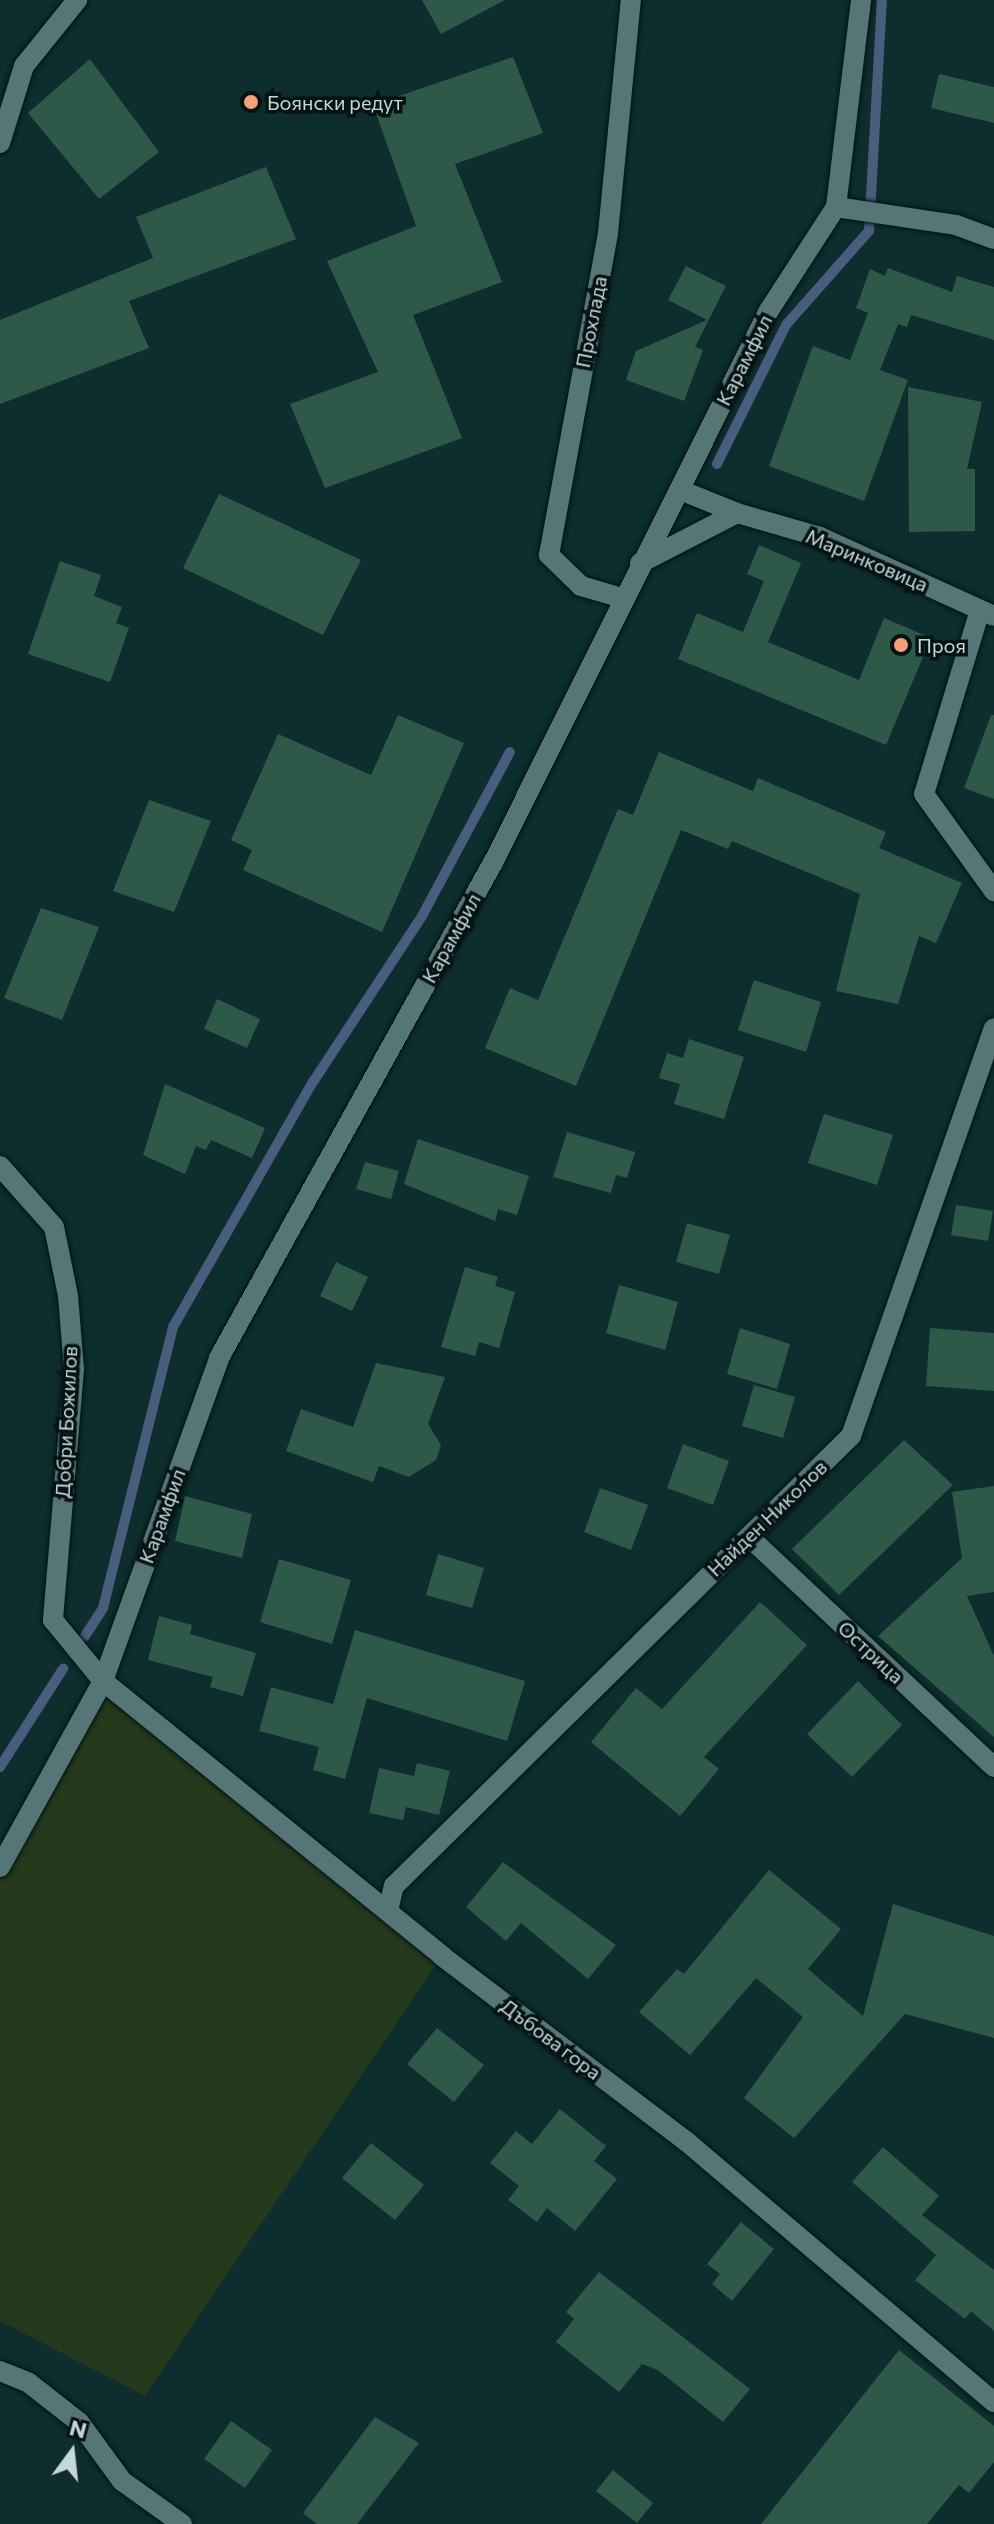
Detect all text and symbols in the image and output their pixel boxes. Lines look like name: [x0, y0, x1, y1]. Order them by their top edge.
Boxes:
place label: Боянски редут: [267, 90, 403, 114]
marker: Боянски редут: [242, 93, 260, 111]
street label: Прохлада: [570, 274, 612, 370]
street label: Карамфил: [711, 311, 777, 409]
street label: Маринковица: [802, 524, 932, 596]
place label: Проя: [917, 633, 966, 657]
marker: Проя: [892, 636, 910, 654]
street label: Карамфил: [417, 889, 485, 987]
street label: Добри Божилов: [50, 1345, 82, 1499]
street label: Найден Николов: [702, 1455, 832, 1581]
street label: Карамфил: [134, 1465, 190, 1567]
street label: Острица: [833, 1616, 909, 1688]
street label: Дъбова гора: [496, 1994, 606, 2084]
north arrow: [32, 2412, 112, 2492]
text: N: [67, 2413, 90, 2444]

